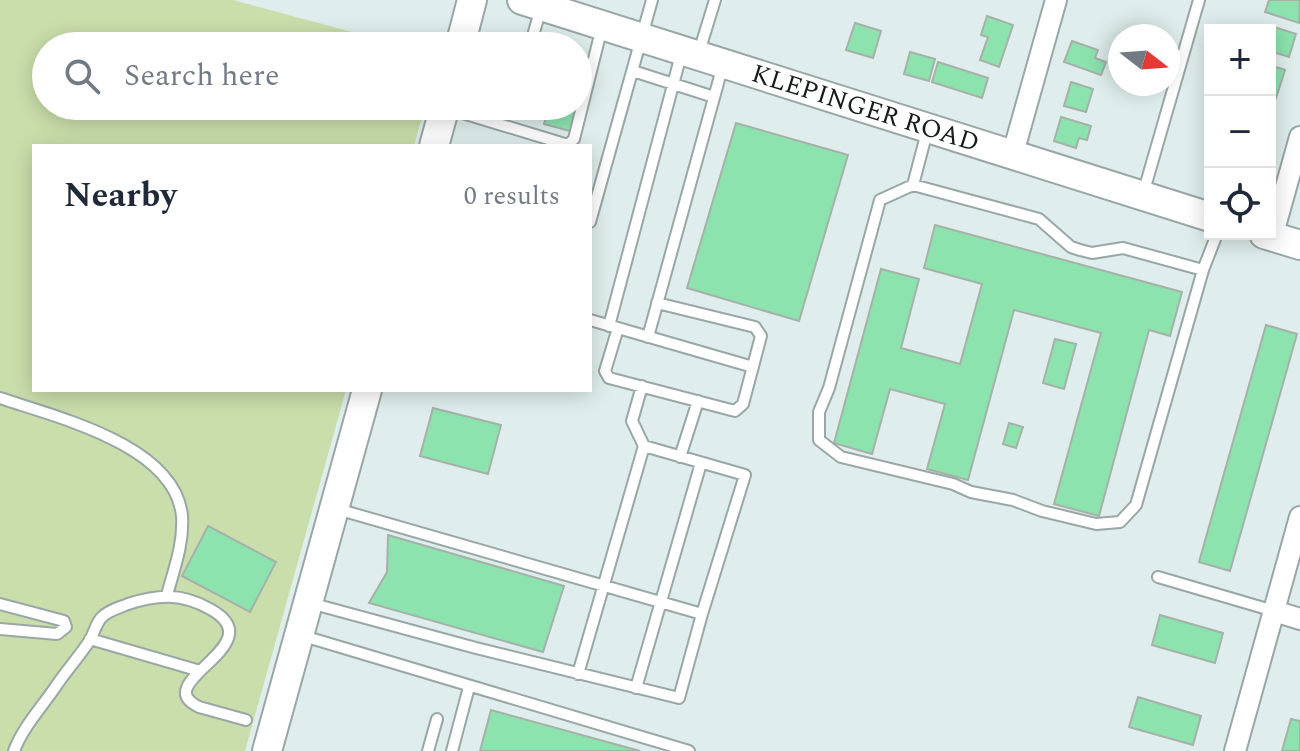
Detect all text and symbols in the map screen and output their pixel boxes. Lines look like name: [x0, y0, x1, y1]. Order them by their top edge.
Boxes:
north arrow: [1108, 24, 1180, 96]
map controls: [1204, 24, 1276, 240]
button: +: [1204, 24, 1276, 96]
search box: [32, 32, 592, 120]
text: Search here: [124, 53, 280, 99]
icon: search: [60, 54, 104, 98]
street label: KLEPINGER ROAD: [746, 54, 984, 163]
button: −: [1204, 96, 1276, 168]
button: locate: [1204, 168, 1276, 240]
text: Nearby: [64, 170, 177, 222]
text: 0 results: [464, 176, 560, 216]

